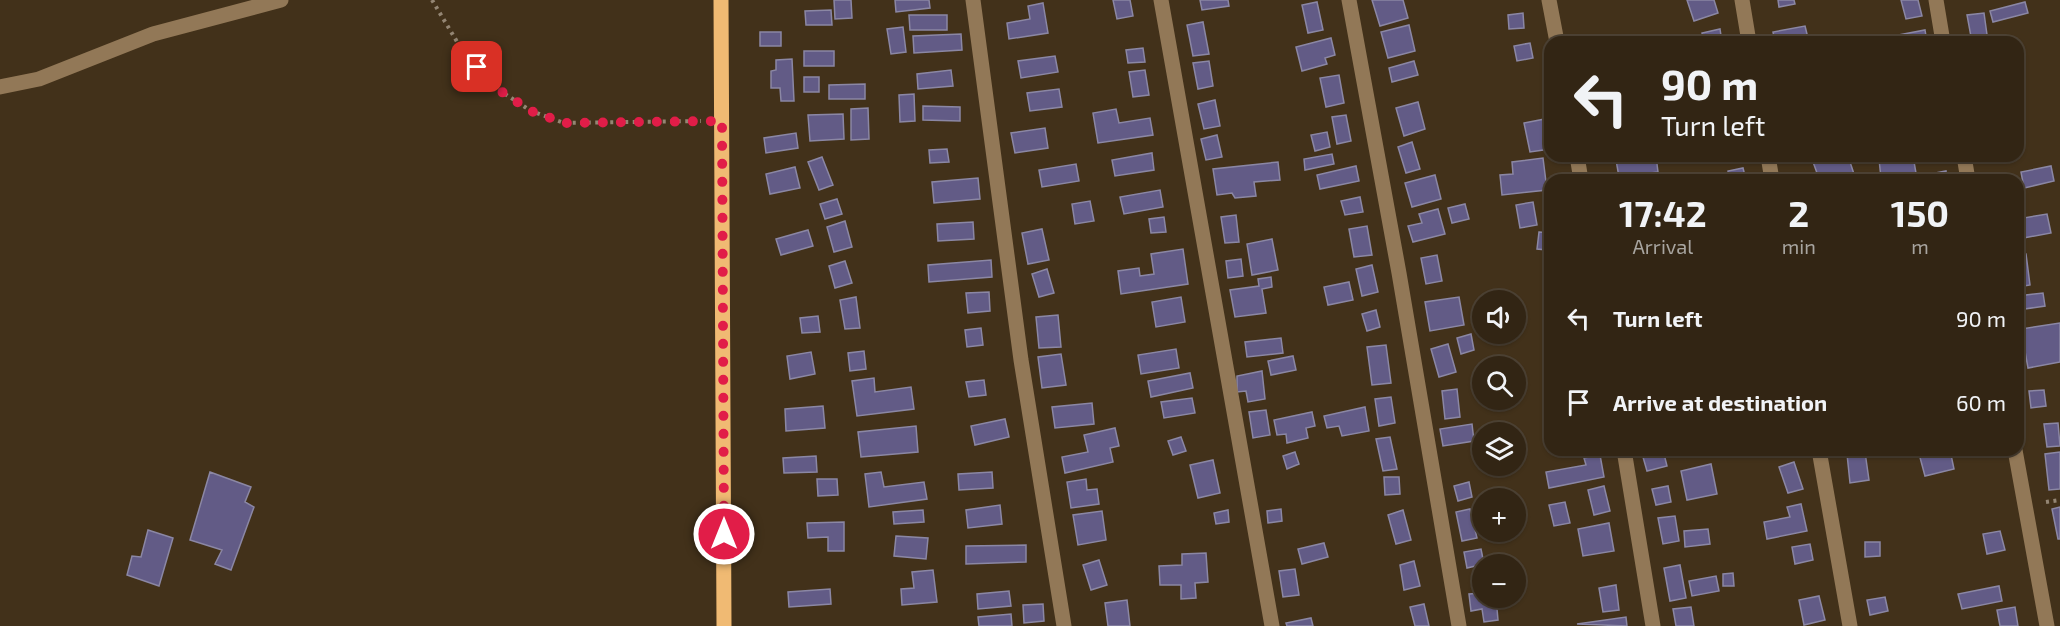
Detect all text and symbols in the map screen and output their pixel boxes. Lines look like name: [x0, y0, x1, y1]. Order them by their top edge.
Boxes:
pin: [451, 41, 502, 92]
icon: arrive: [460, 50, 493, 83]
text: 90 m: [1661, 58, 1758, 108]
icon: left: [1562, 60, 1640, 138]
text: Turn left: [1661, 109, 1765, 141]
text: 17:42: [1619, 191, 1707, 234]
text: 2: [1788, 191, 1809, 234]
text: 150: [1891, 191, 1949, 234]
text: Arrival: [1632, 234, 1693, 258]
text: min: [1782, 234, 1816, 258]
text: m: [1911, 234, 1929, 258]
map controls: [1472, 290, 1526, 608]
button: sound: [1472, 290, 1526, 344]
icon: left: [1562, 302, 1595, 335]
text: Turn left: [1613, 305, 1702, 331]
text: 90 m: [1956, 305, 2006, 331]
button: search: [1472, 356, 1526, 410]
icon: arrive: [1562, 386, 1595, 419]
text: Arrive at destination: [1613, 389, 1827, 415]
text: 60 m: [1956, 389, 2006, 415]
button: layers: [1472, 422, 1526, 476]
button: +: [1472, 488, 1526, 542]
position arrow: [692, 502, 756, 566]
button: −: [1472, 554, 1526, 608]

